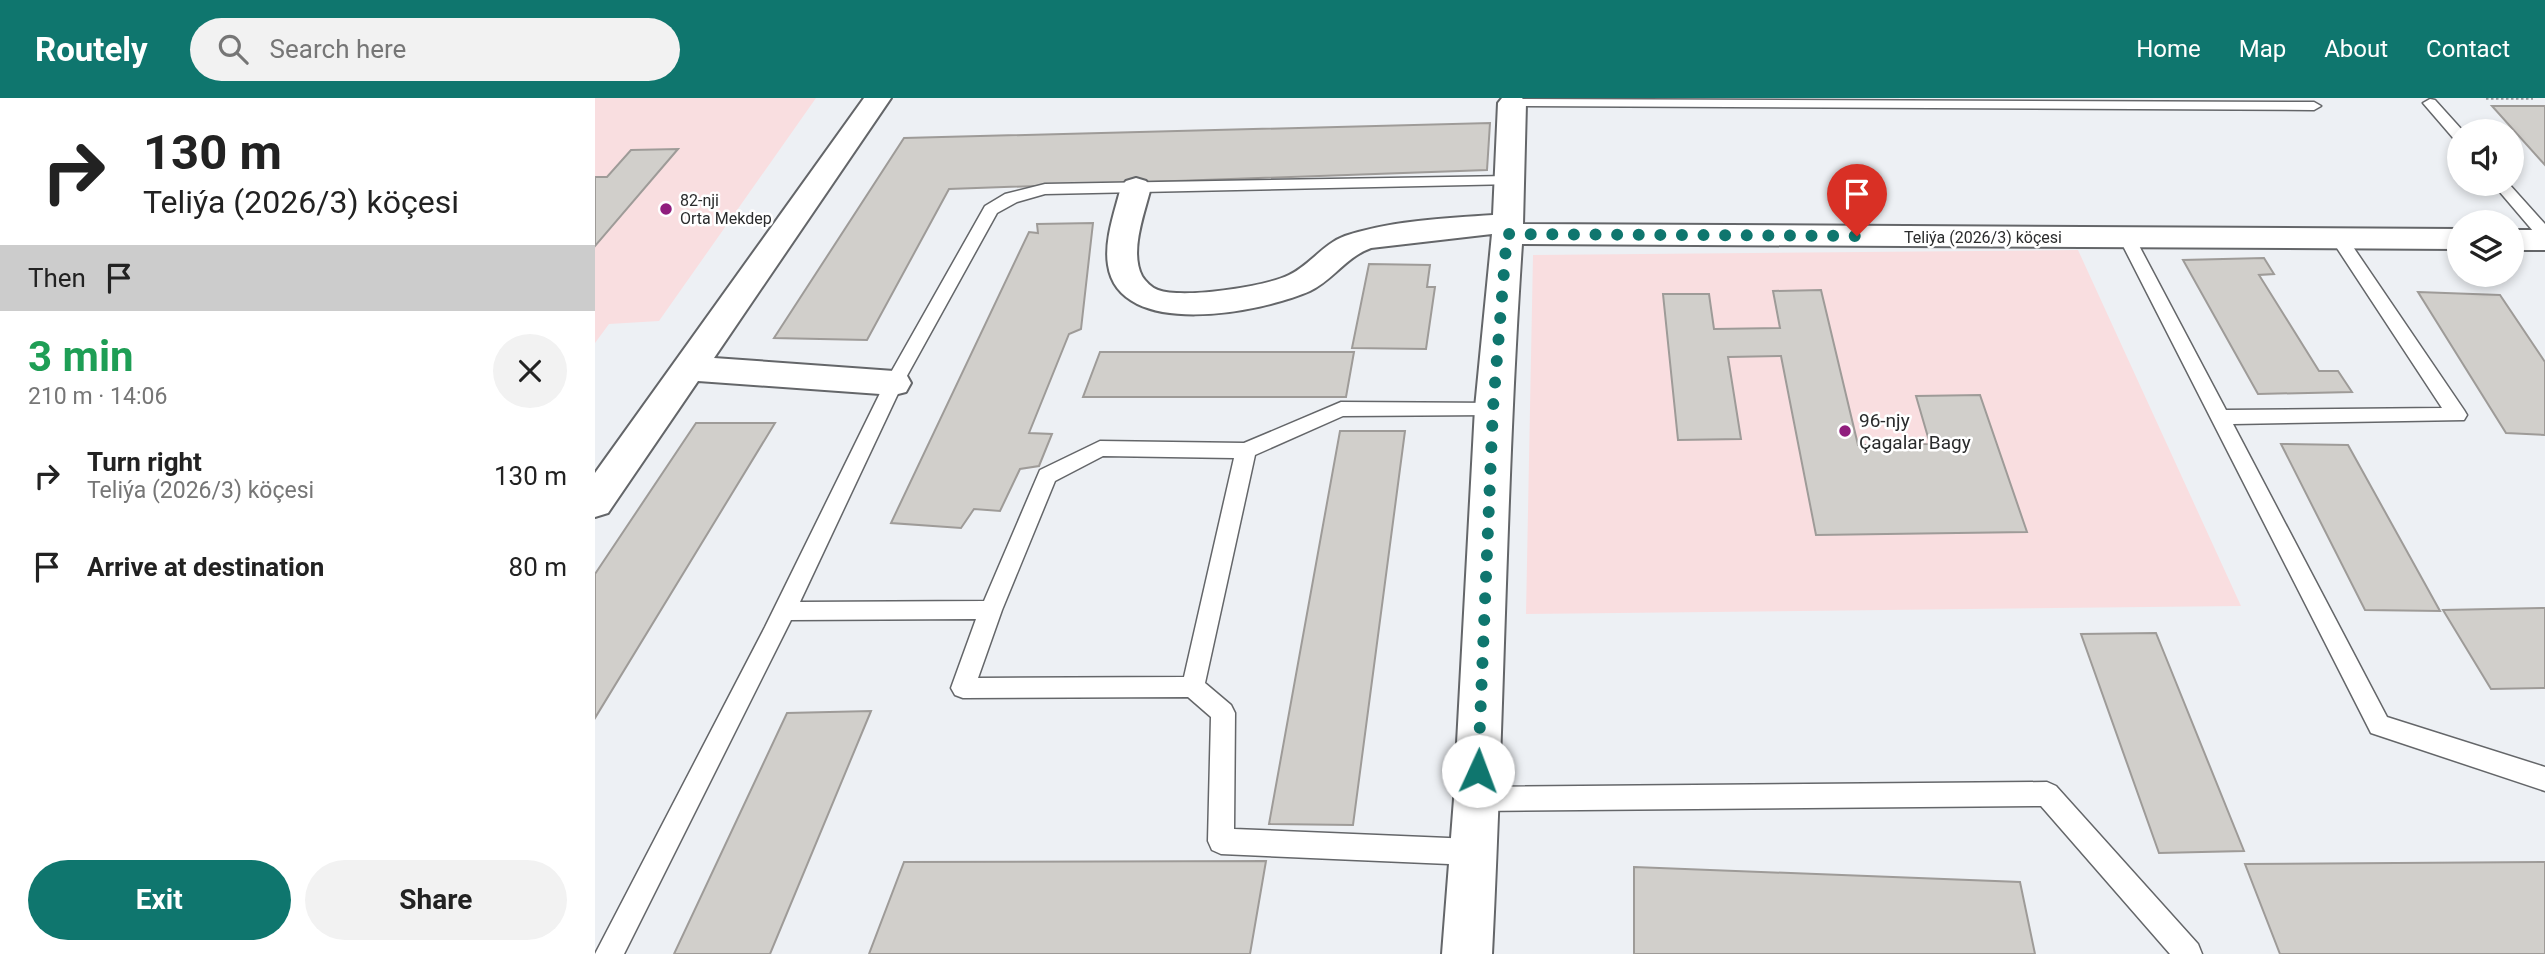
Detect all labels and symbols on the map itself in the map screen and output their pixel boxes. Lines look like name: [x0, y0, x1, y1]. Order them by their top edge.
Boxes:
pin: [1827, 164, 1887, 236]
place label: 82-nji Orta Mekdep: [680, 191, 772, 228]
marker: 82-nji Orta Mekdep: [658, 201, 674, 217]
street label: Teliýa (2026/3) köçesi: [1904, 228, 2062, 247]
place label: 96-njy Çagalar Bagy: [1859, 409, 1971, 454]
marker: 96-njy Çagalar Bagy: [1837, 423, 1853, 439]
position arrow: [1441, 734, 1515, 808]

